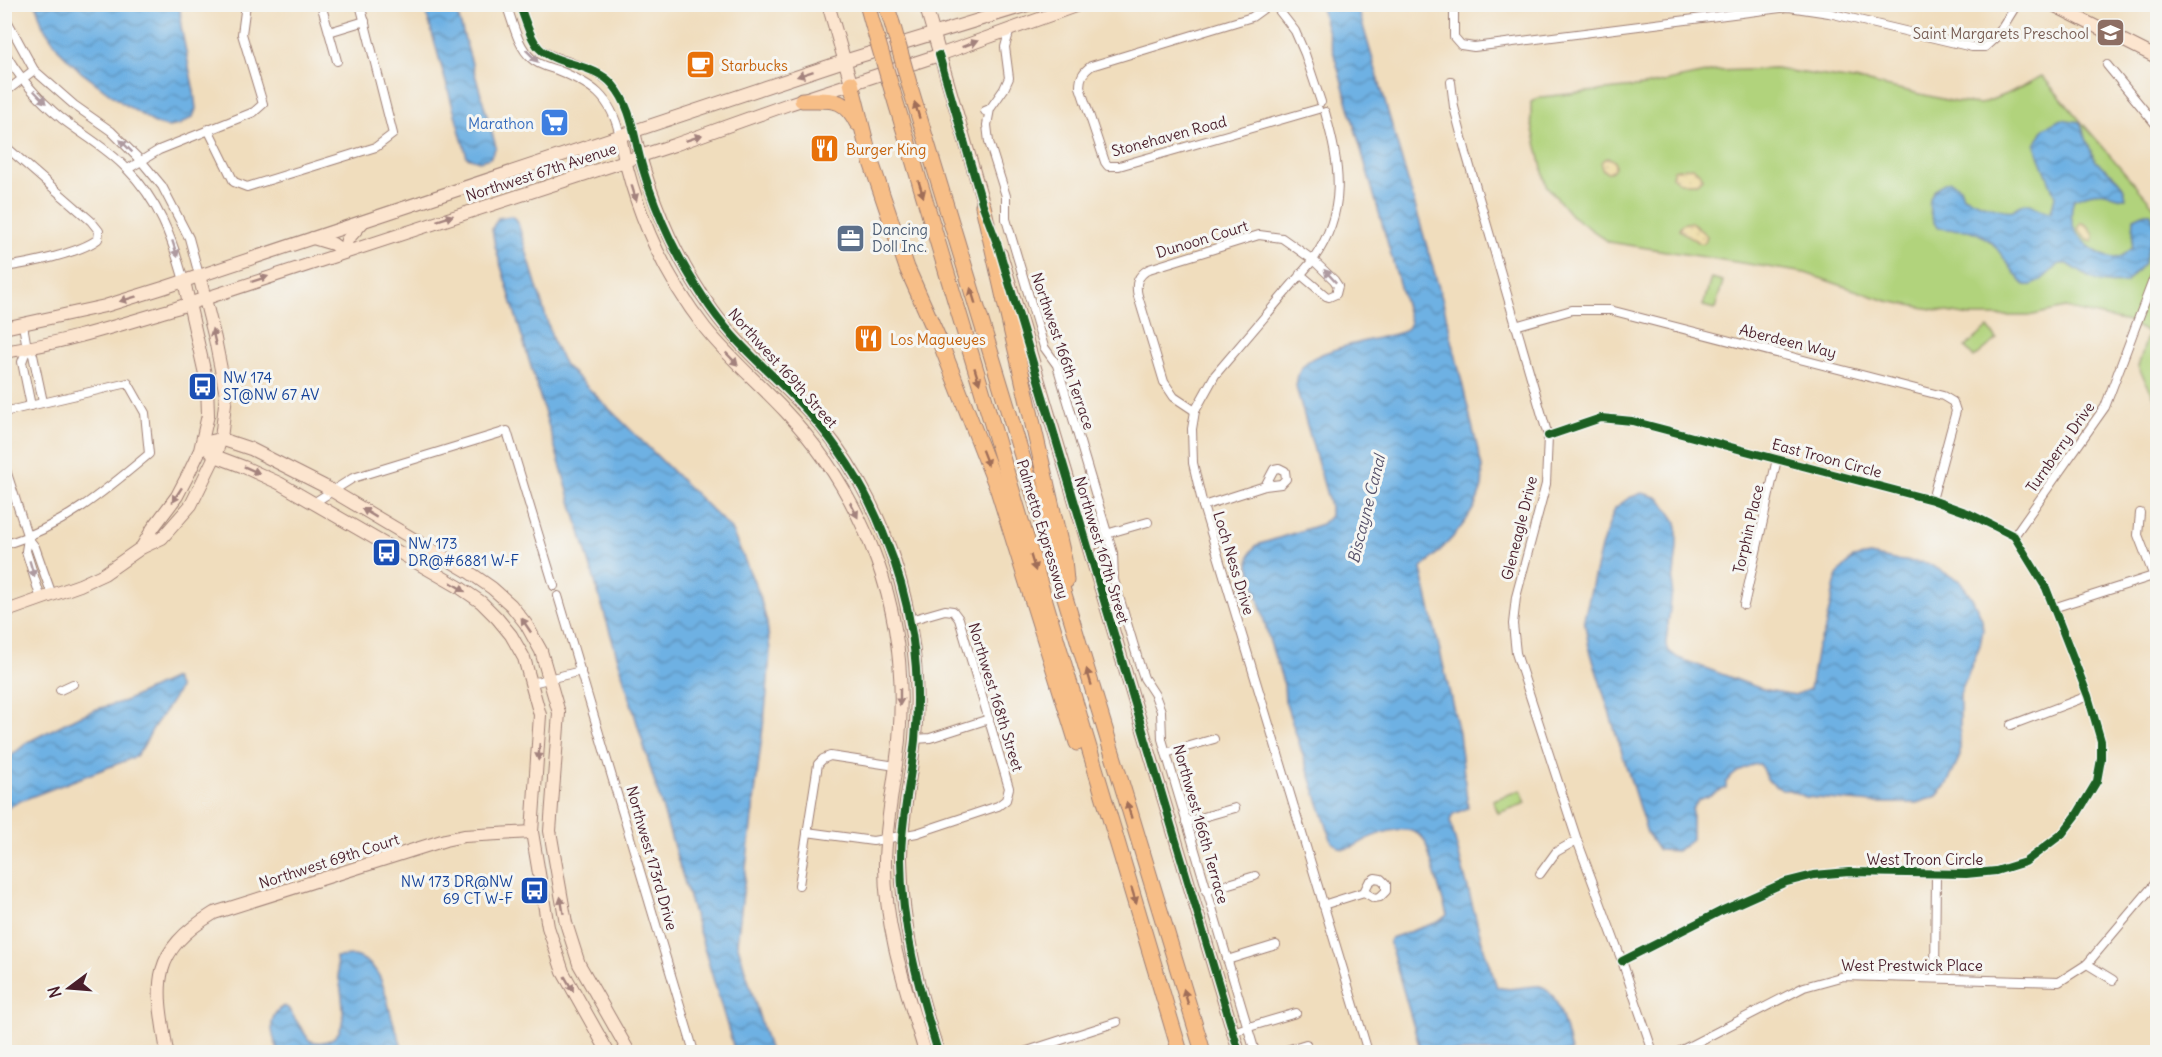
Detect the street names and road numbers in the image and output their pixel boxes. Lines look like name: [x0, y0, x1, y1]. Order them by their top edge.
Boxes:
street label: Stonehaven Road: [1109, 111, 1229, 160]
street label: Northwest 67th Avenue: [463, 139, 619, 205]
street label: Dunoon Court: [1154, 216, 1250, 262]
street label: Northwest 166th Terrace: [1027, 270, 1099, 432]
street label: Northwest 169th Street: [724, 304, 842, 432]
street label: Aberdeen Way: [1738, 320, 1838, 362]
street label: Turnberry Drive: [2022, 398, 2098, 496]
street label: East Troon Circle: [1770, 434, 1884, 482]
street label: Palmetto Expressway: [1013, 457, 1073, 601]
street label: Northwest 167th Street: [1071, 474, 1133, 626]
street label: Gleneagle Drive: [1497, 474, 1541, 582]
street label: Torphin Place: [1729, 483, 1767, 575]
street label: Loch Ness Drive: [1209, 509, 1259, 617]
street label: Northwest 168th Street: [964, 620, 1028, 774]
street label: Northwest 166th Terrace: [1169, 742, 1233, 906]
street label: Northwest 173rd Drive: [622, 784, 682, 932]
street label: Northwest 69th Court: [256, 829, 402, 893]
street label: West Troon Circle: [1867, 850, 1983, 869]
street label: West Prestwick Place: [1841, 956, 1983, 975]

